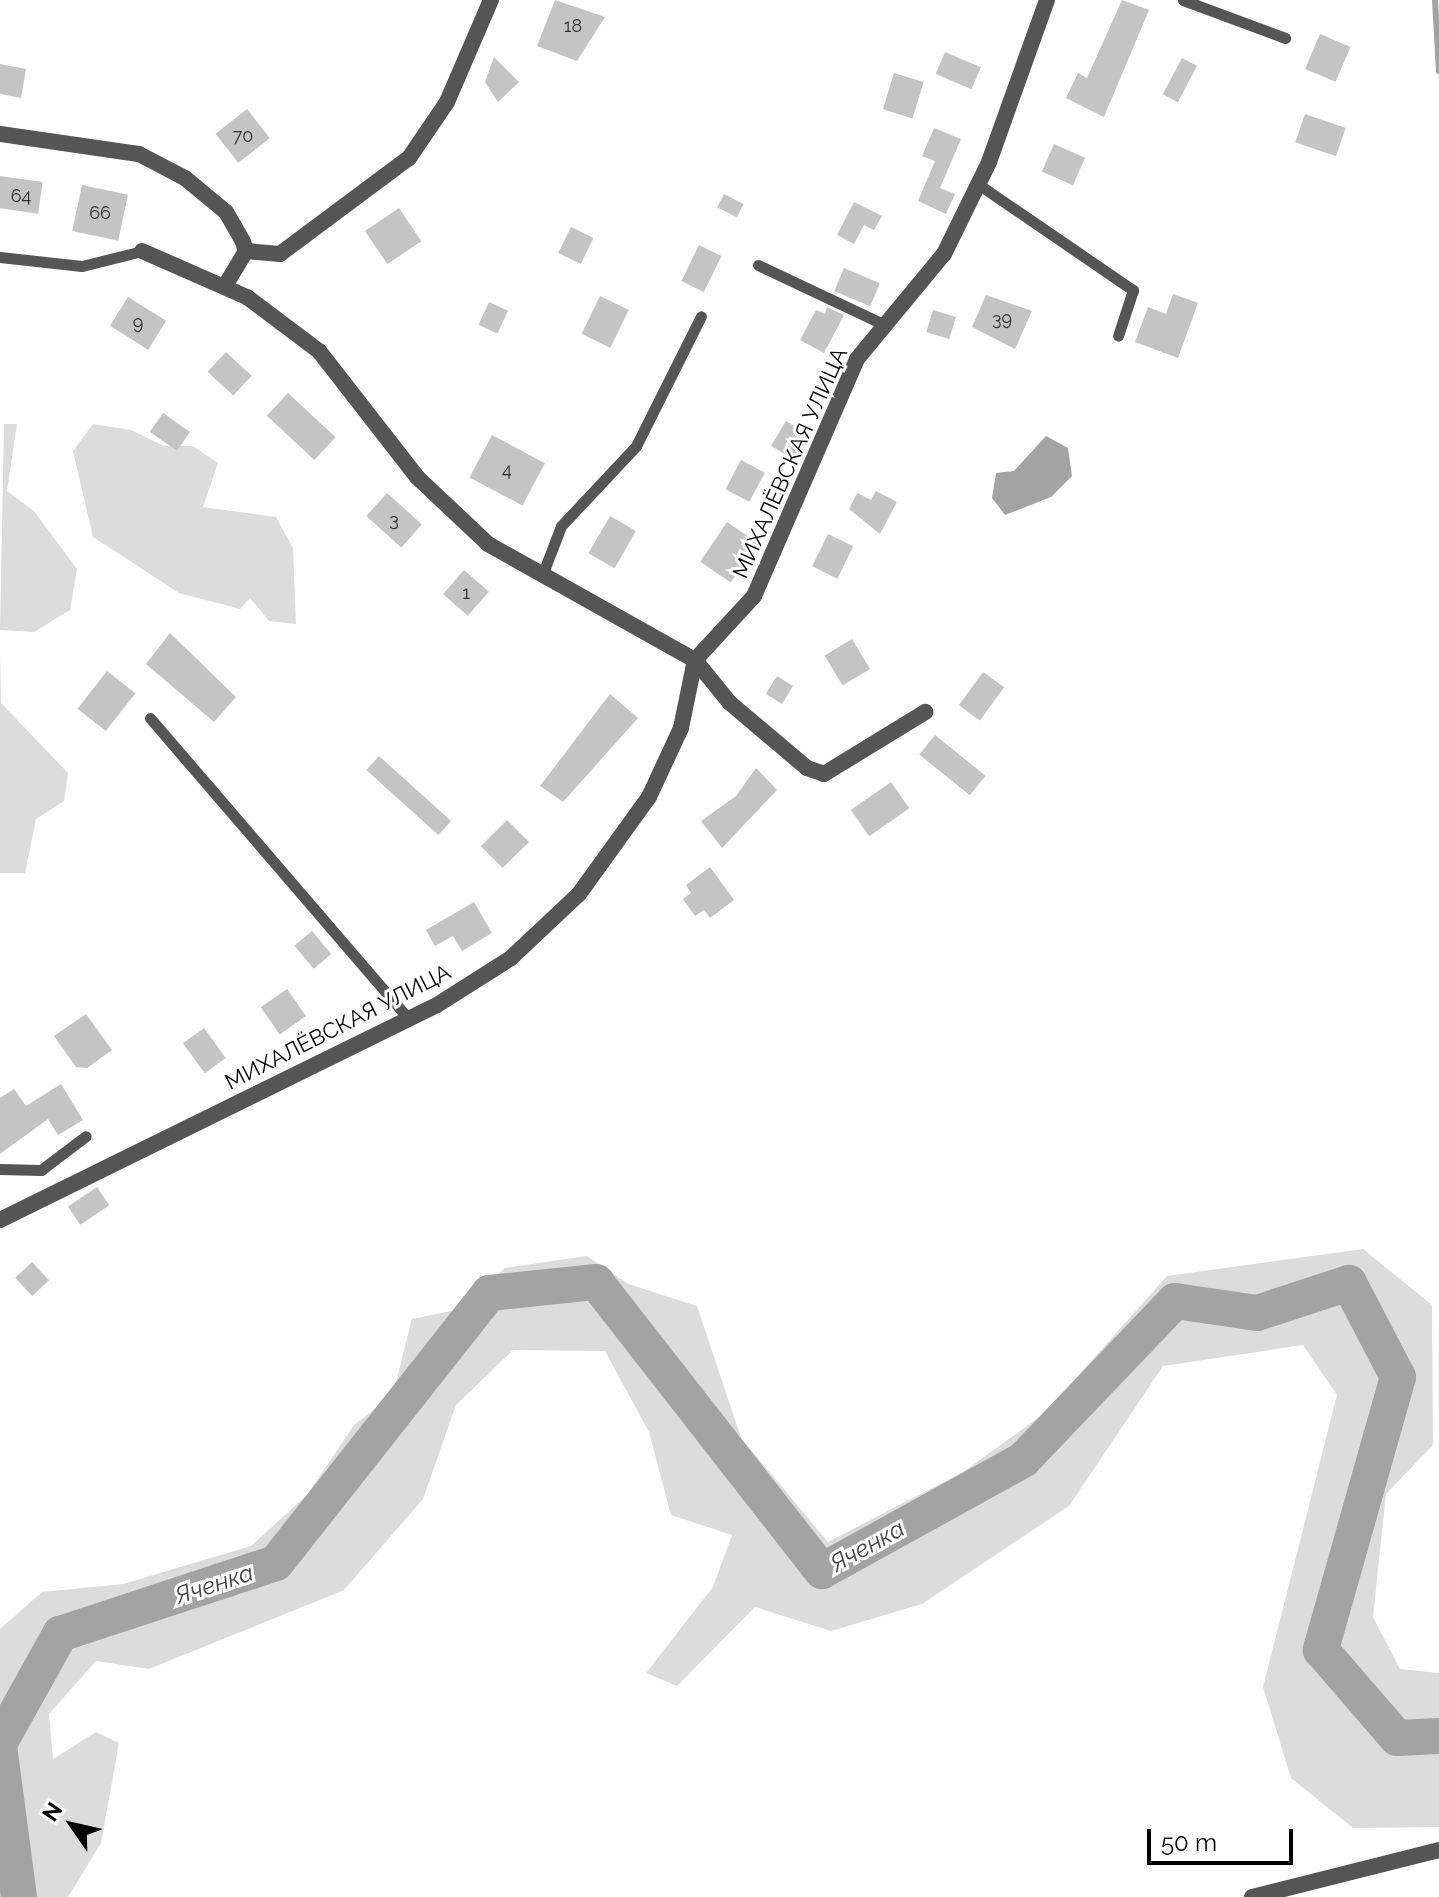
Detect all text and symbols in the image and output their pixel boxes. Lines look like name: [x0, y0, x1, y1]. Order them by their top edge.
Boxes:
house number: 18: [564, 15, 582, 37]
house number: 70: [233, 125, 253, 147]
house number: 64: [11, 185, 31, 207]
house number: 66: [89, 202, 111, 224]
house number: 39: [992, 308, 1012, 330]
house number: 9: [133, 312, 143, 334]
street label: МИХАЛЁВСКАЯ УЛИЦА: [727, 344, 853, 582]
house number: 4: [502, 459, 512, 481]
house number: 3: [389, 509, 399, 531]
house number: 1: [462, 582, 470, 604]
street label: МИХАЛЁВСКАЯ УЛИЦА: [221, 959, 455, 1095]
water label: Яченка: [825, 1514, 909, 1578]
water label: Яченка: [171, 1558, 257, 1610]
north arrow: [32, 1785, 112, 1865]
text: N: [37, 1797, 68, 1826]
scale bar: [1151, 1813, 1297, 1863]
text: 50 m: [1161, 1828, 1217, 1857]

